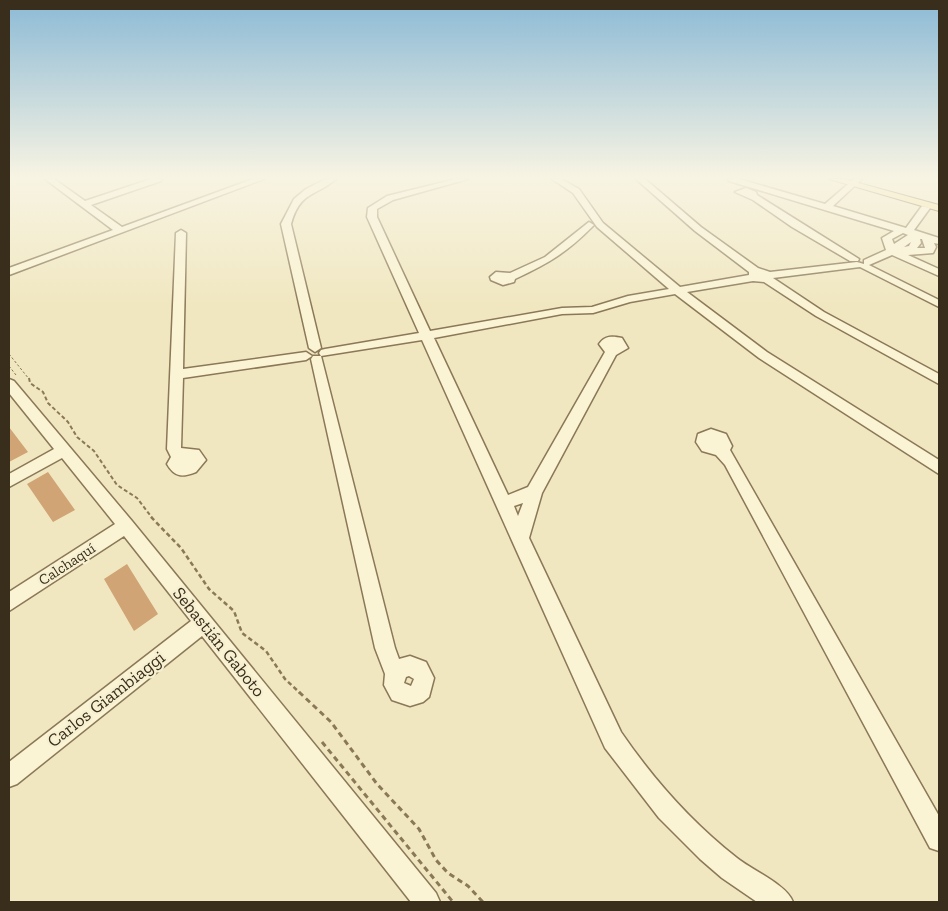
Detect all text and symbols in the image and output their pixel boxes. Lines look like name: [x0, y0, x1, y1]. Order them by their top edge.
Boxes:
street label: Calchaquí: [35, 539, 99, 589]
street label: Sebastián Gaboto: [168, 583, 270, 701]
street label: Carlos Giambiaggi: [43, 646, 169, 752]

